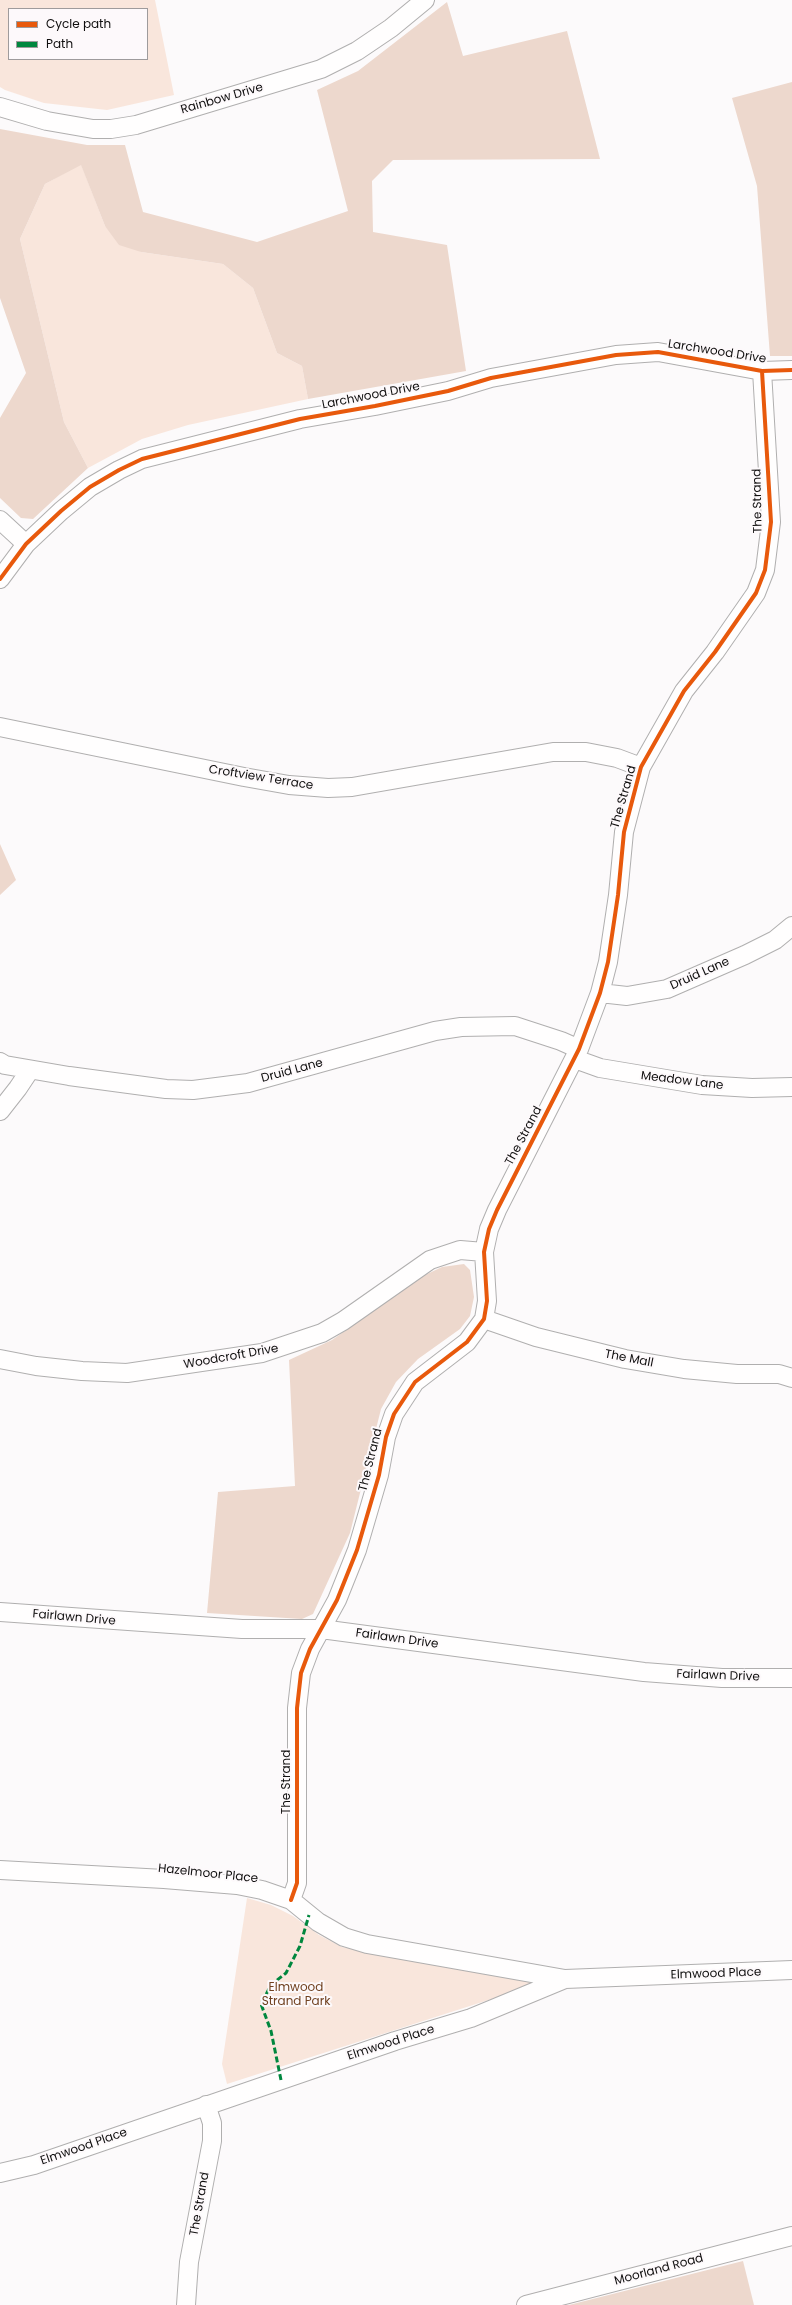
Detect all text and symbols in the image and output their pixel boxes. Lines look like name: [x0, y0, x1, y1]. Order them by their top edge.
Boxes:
legend: [8, 8, 148, 60]
text: Cycle path: [46, 15, 111, 32]
text: Path: [46, 35, 73, 52]
street label: Rainbow Drive: [179, 80, 265, 118]
street label: Larchwood Drive: [667, 337, 767, 367]
street label: Larchwood Drive: [321, 379, 421, 413]
street label: The Strand: [750, 469, 766, 533]
street label: Croftview Terrace: [208, 763, 314, 793]
street label: The Strand: [608, 764, 640, 830]
street label: Druid Lane: [668, 955, 732, 993]
street label: Druid Lane: [260, 1056, 324, 1086]
street label: Meadow Lane: [640, 1069, 724, 1093]
street label: The Strand: [502, 1104, 546, 1168]
street label: Woodcroft Drive: [182, 1342, 280, 1372]
street label: The Mall: [603, 1347, 655, 1371]
street label: The Strand: [356, 1427, 386, 1493]
street label: Fairlawn Drive: [32, 1607, 116, 1629]
street label: Fairlawn Drive: [355, 1626, 439, 1652]
street label: Fairlawn Drive: [676, 1667, 760, 1685]
street label: The Strand: [280, 1750, 294, 1814]
street label: Hazelmoor Place: [157, 1862, 259, 1886]
street label: Elmwood Place: [670, 1965, 762, 1983]
park label: Elmwood Strand Park: [262, 1981, 330, 2009]
street label: Elmwood Place: [346, 2022, 436, 2064]
street label: Elmwood Place: [39, 2125, 129, 2169]
street label: The Strand: [187, 2171, 213, 2237]
street label: Moorland Road: [613, 2251, 705, 2289]

